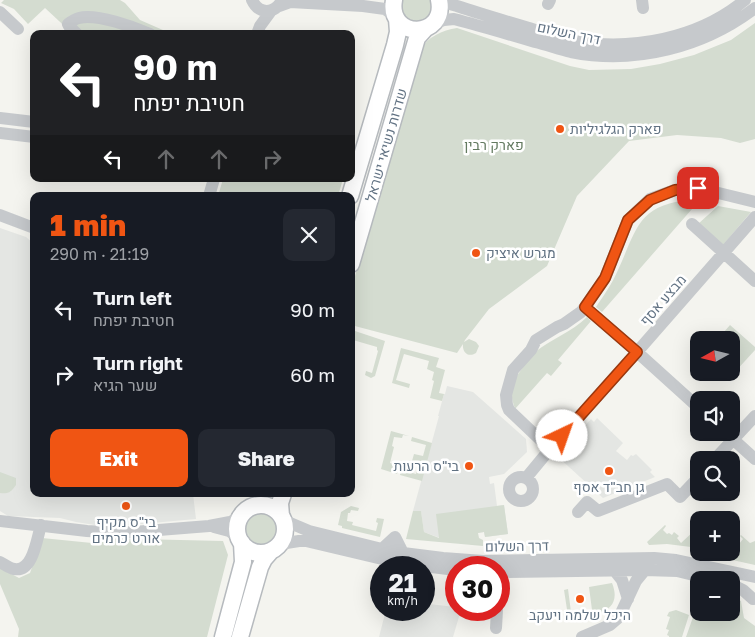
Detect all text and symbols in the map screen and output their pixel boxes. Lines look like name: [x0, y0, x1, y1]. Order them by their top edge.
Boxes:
street label: דרך השלום: [536, 18, 602, 47]
text: 90 m: [133, 46, 217, 88]
icon: left: [50, 50, 115, 115]
street label: שדרות נשיאי ישראל: [361, 86, 410, 204]
text: חטיבת יפתח: [133, 89, 245, 116]
place label: פארק הגלגיליות: [570, 120, 662, 137]
marker: פארק הגלגיליות: [554, 123, 566, 135]
park label: פארק רבין: [464, 136, 524, 153]
icon: left: [99, 145, 127, 173]
icon: ahead: [152, 145, 180, 173]
icon: ahead: [205, 145, 233, 173]
icon: right: [258, 145, 286, 173]
pin: [677, 167, 719, 209]
icon: arrive: [684, 174, 712, 202]
text: 1 min: [50, 207, 126, 243]
button: close: [283, 209, 335, 261]
text: 290 m · 21:19: [50, 244, 149, 264]
place label: מגרש איציק: [486, 244, 556, 261]
marker: מגרש איציק: [470, 247, 482, 259]
street label: מבצע אסף: [636, 271, 689, 329]
text: Turn left: [93, 286, 172, 309]
icon: left: [50, 296, 78, 324]
text: 90 m: [290, 298, 335, 321]
text: חטיבת יפתח: [93, 310, 174, 330]
north arrow: [690, 331, 740, 381]
map controls: [690, 331, 740, 621]
text: Turn right: [93, 351, 183, 374]
icon: right: [50, 361, 78, 389]
text: 60 m: [290, 363, 335, 386]
text: שער הגיא: [93, 375, 158, 395]
button: sound: [690, 391, 740, 441]
position arrow: [535, 409, 587, 461]
button: Exit: [50, 429, 188, 487]
button: Share: [198, 429, 335, 487]
button: search: [690, 451, 740, 501]
place label: בי"ס הרעות: [393, 457, 460, 474]
marker: בי"ס הרעות: [463, 460, 475, 472]
marker: גן חב"ד אסף: [603, 465, 615, 477]
place label: גן חב"ד אסף: [573, 478, 645, 495]
marker: בי"ס מקיף אורט כרמים: [120, 500, 132, 512]
button: +: [690, 511, 740, 561]
place label: בי"ס מקיף אורט כרמים: [92, 513, 160, 546]
street label: דרך השלום: [485, 536, 549, 555]
speed limit sign: 30: [445, 556, 510, 621]
text: 21: [388, 567, 417, 598]
button: −: [690, 571, 740, 621]
text: km/h: [387, 593, 418, 608]
marker: היכל שלמה ויעקב: [574, 593, 586, 605]
place label: היכל שלמה ויעקב: [529, 606, 631, 623]

